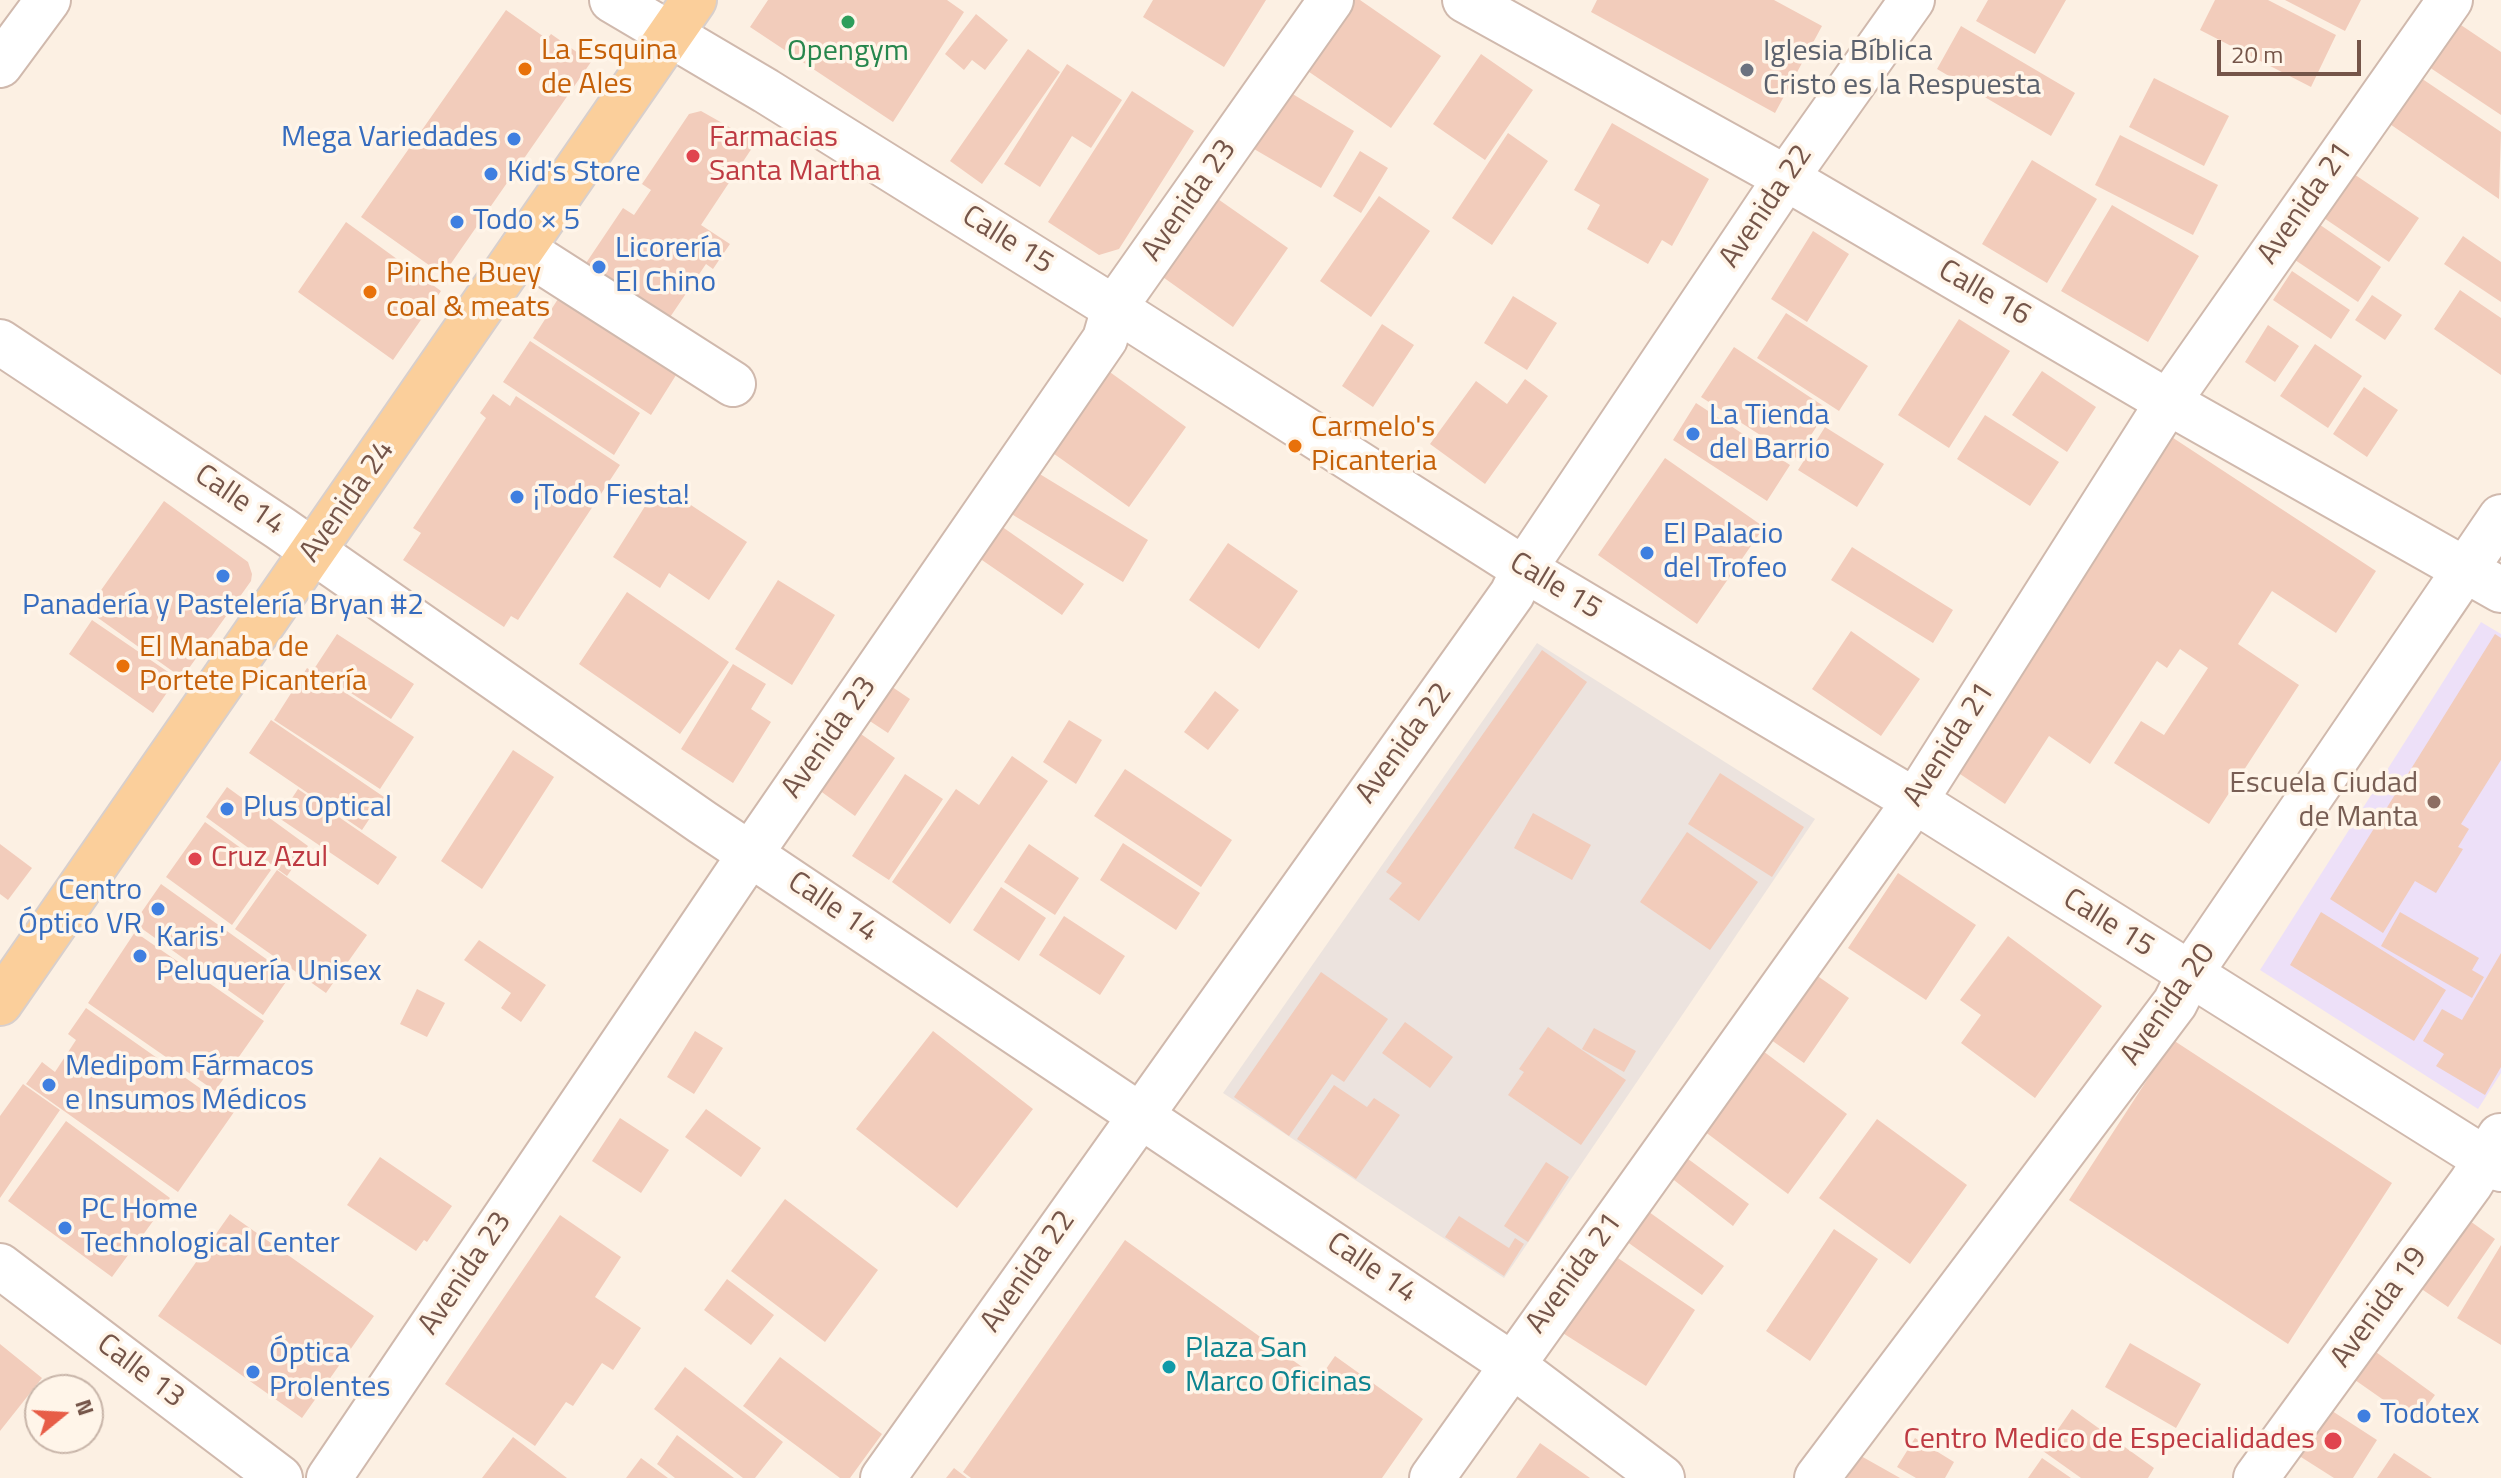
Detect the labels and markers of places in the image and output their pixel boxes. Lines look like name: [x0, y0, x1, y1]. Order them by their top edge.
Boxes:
marker: Opengym: [839, 13, 857, 31]
place label: La Esquina de Ales: [541, 34, 677, 104]
place label: Opengym: [787, 35, 909, 71]
place label: Iglesia Bíblica Cristo es la Respuesta: [1763, 35, 2041, 106]
marker: La Esquina de Ales: [516, 60, 534, 78]
marker: Iglesia Bíblica Cristo es la Respuesta: [1738, 61, 1756, 79]
place label: Mega Variedades: [281, 121, 498, 157]
place label: Farmacias Santa Martha: [709, 121, 881, 192]
marker: Mega Variedades: [505, 130, 523, 148]
marker: Farmacias Santa Martha: [684, 147, 702, 165]
place label: Kid's Store: [507, 156, 641, 192]
marker: Kid's Store: [482, 165, 500, 183]
place label: Todo × 5: [473, 204, 580, 240]
marker: Todo × 5: [448, 213, 466, 231]
place label: Licorería El Chino: [615, 232, 722, 302]
place label: Pinche Buey coal & meats: [386, 257, 550, 328]
marker: Licorería El Chino: [590, 258, 608, 276]
marker: Pinche Buey coal & meats: [361, 283, 379, 301]
place label: La Tienda del Barrio: [1709, 399, 1830, 470]
place label: Carmelo's Picanteria: [1311, 411, 1437, 482]
marker: La Tienda del Barrio: [1684, 425, 1702, 443]
marker: Carmelo's Picanteria: [1286, 437, 1304, 455]
place label: ¡Todo Fiesta!: [533, 479, 690, 515]
marker: ¡Todo Fiesta!: [508, 488, 526, 506]
place label: El Palacio del Trofeo: [1663, 518, 1787, 588]
marker: El Palacio del Trofeo: [1638, 544, 1656, 562]
marker: Panadería y Pastelería Bryan #2: [214, 567, 232, 585]
place label: Panadería y Pastelería Bryan #2: [22, 589, 424, 625]
place label: El Manaba de Portete Picantería: [139, 631, 367, 702]
marker: El Manaba de Portete Picantería: [114, 657, 132, 675]
place label: Escuela Ciudad de Manta: [2229, 767, 2418, 838]
place label: Plus Optical: [243, 791, 392, 827]
marker: Escuela Ciudad de Manta: [2425, 793, 2443, 811]
marker: Plus Optical: [218, 800, 236, 818]
place label: Cruz Azul: [211, 841, 328, 877]
marker: Cruz Azul: [186, 850, 204, 868]
place label: Centro Óptico VR: [18, 874, 142, 944]
marker: Centro Óptico VR: [149, 900, 167, 918]
place label: Karis' Peluquería Unisex: [156, 921, 382, 992]
marker: Karis' Peluquería Unisex: [131, 947, 149, 965]
place label: Medipom Fármacos e Insumos Médicos: [65, 1050, 314, 1120]
marker: Medipom Fármacos e Insumos Médicos: [40, 1076, 58, 1094]
place label: PC Home Technological Center: [81, 1193, 340, 1264]
marker: PC Home Technological Center: [56, 1219, 74, 1237]
place label: Plaza San Marco Oficinas: [1185, 1332, 1372, 1402]
place label: Óptica Prolentes: [269, 1337, 390, 1408]
marker: Plaza San Marco Oficinas: [1160, 1358, 1178, 1376]
marker: Óptica Prolentes: [244, 1363, 262, 1381]
place label: Todotex: [2380, 1398, 2480, 1434]
marker: Todotex: [2355, 1407, 2373, 1425]
place label: Centro Medico de Especialidades: [1904, 1423, 2315, 1459]
marker: Centro Medico de Especialidades: [2322, 1430, 2344, 1452]

